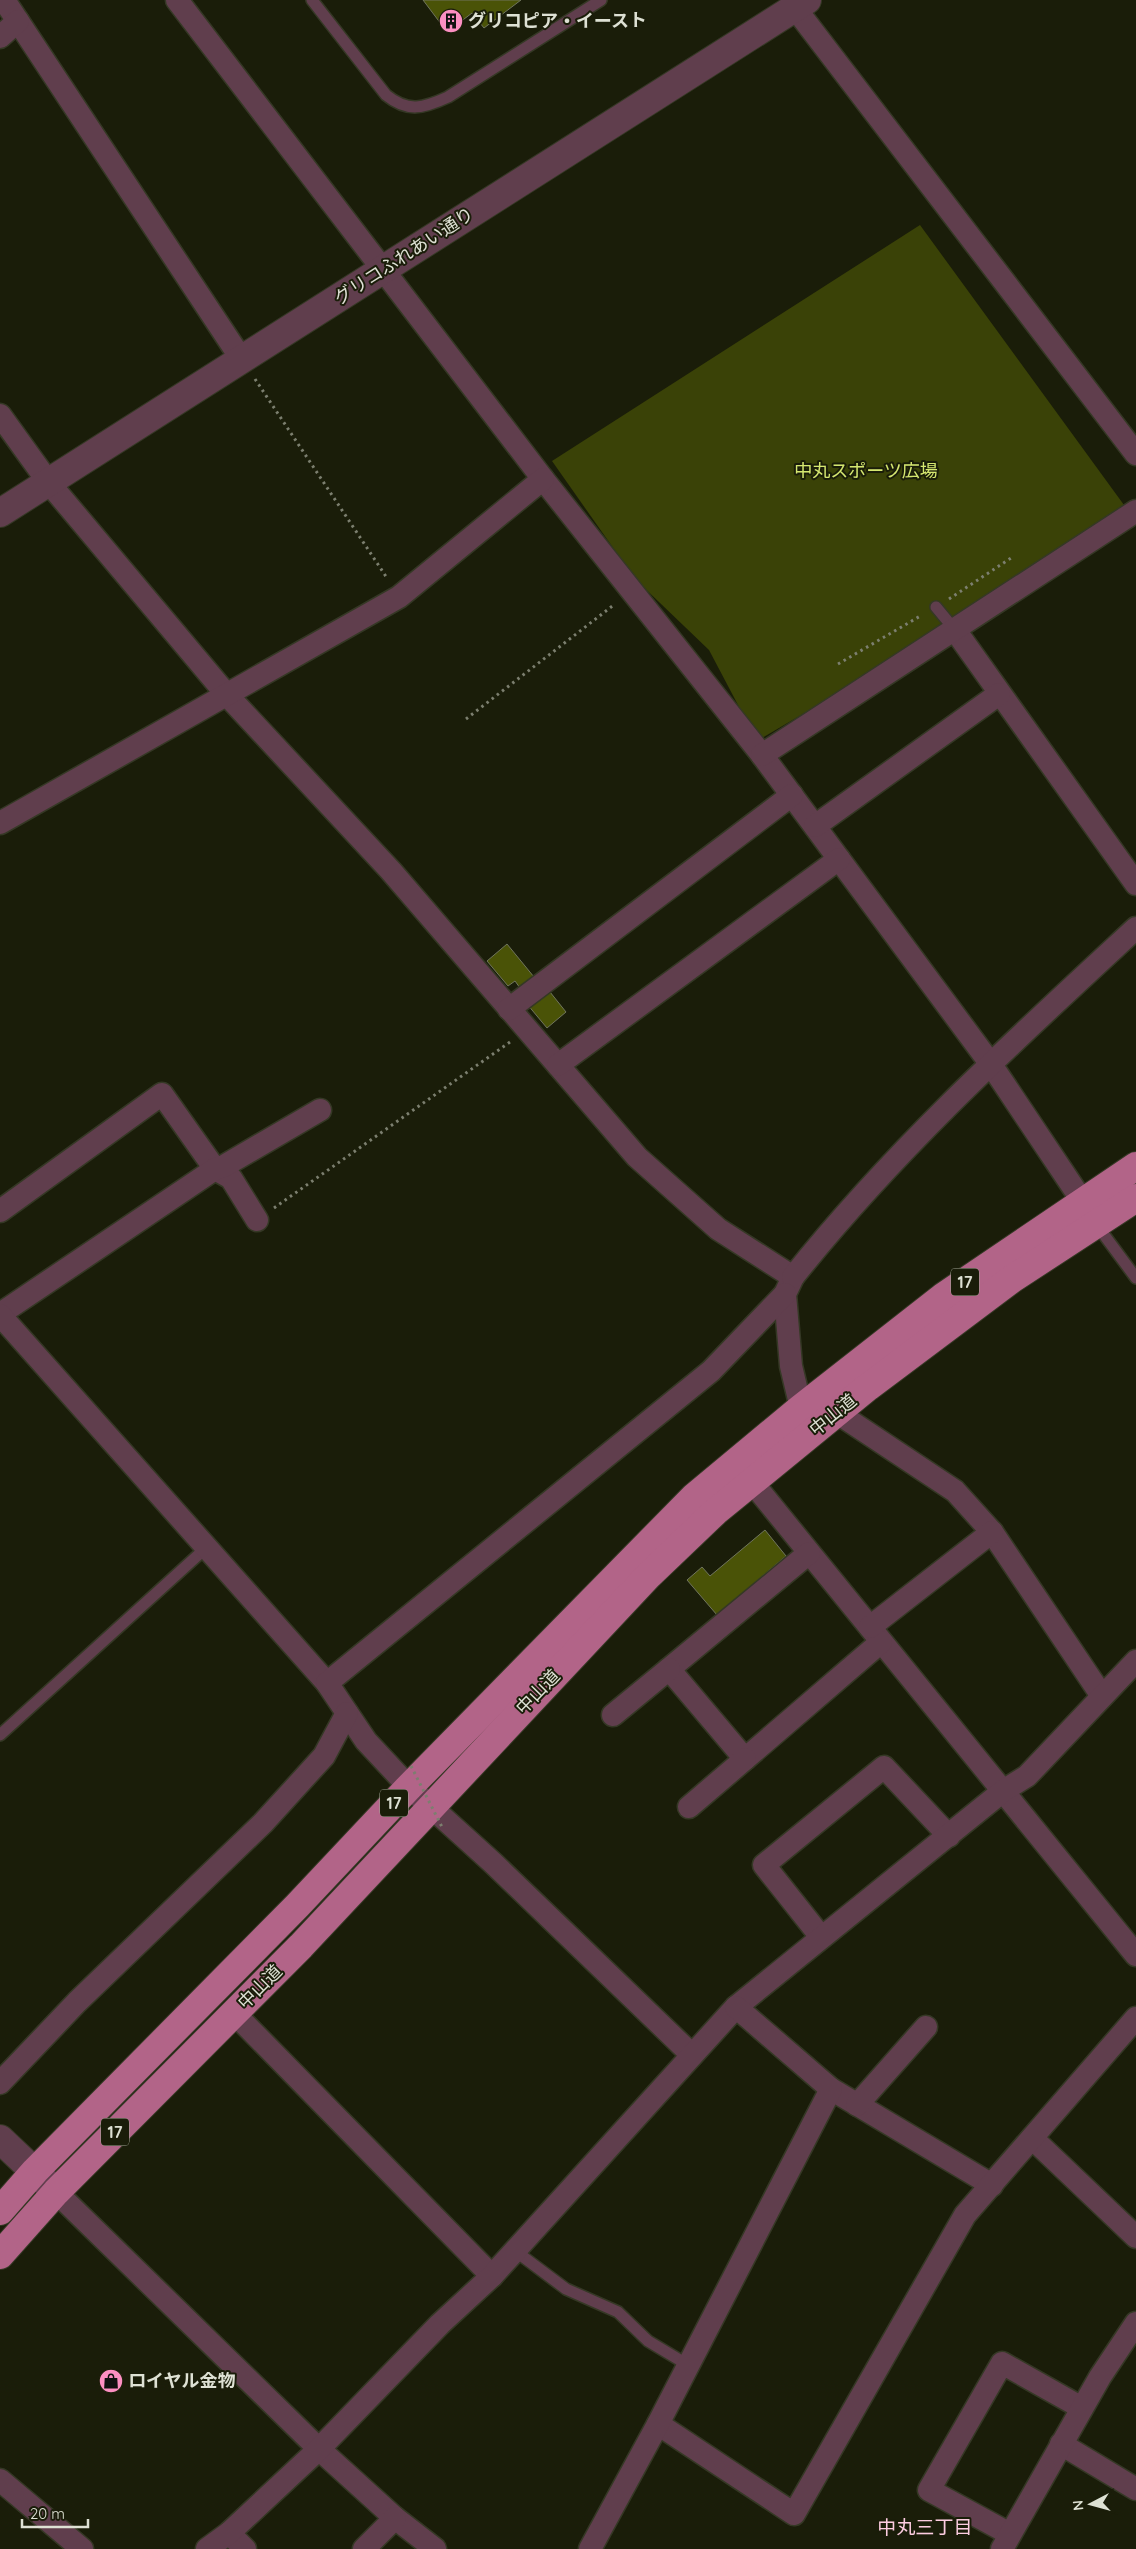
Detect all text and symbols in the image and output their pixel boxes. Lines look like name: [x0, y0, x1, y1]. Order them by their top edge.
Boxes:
building icon: グリコピア・イースト: [438, 8, 464, 34]
place label: グリコピア・イースト: [468, 9, 647, 32]
street label: グリコふれあい通り: [330, 202, 478, 309]
park label: 中丸スポーツ広場: [794, 459, 938, 482]
road number: 17: [951, 1268, 979, 1295]
street label: 中山道: [804, 1389, 861, 1441]
street label: 中山道: [511, 1664, 565, 1719]
road number: 17: [380, 1790, 408, 1816]
street label: 中山道: [232, 1959, 287, 2014]
road number: 17: [101, 2118, 129, 2146]
shop icon: ロイヤル金物: [98, 2368, 124, 2394]
place label: ロイヤル金物: [128, 2369, 235, 2392]
north arrow: [1066, 2479, 1116, 2529]
scale bar: [22, 2496, 89, 2528]
text: N: [1069, 2499, 1088, 2511]
text: 20 m: [30, 2504, 65, 2523]
district label: 中丸三丁目: [877, 2515, 973, 2539]

